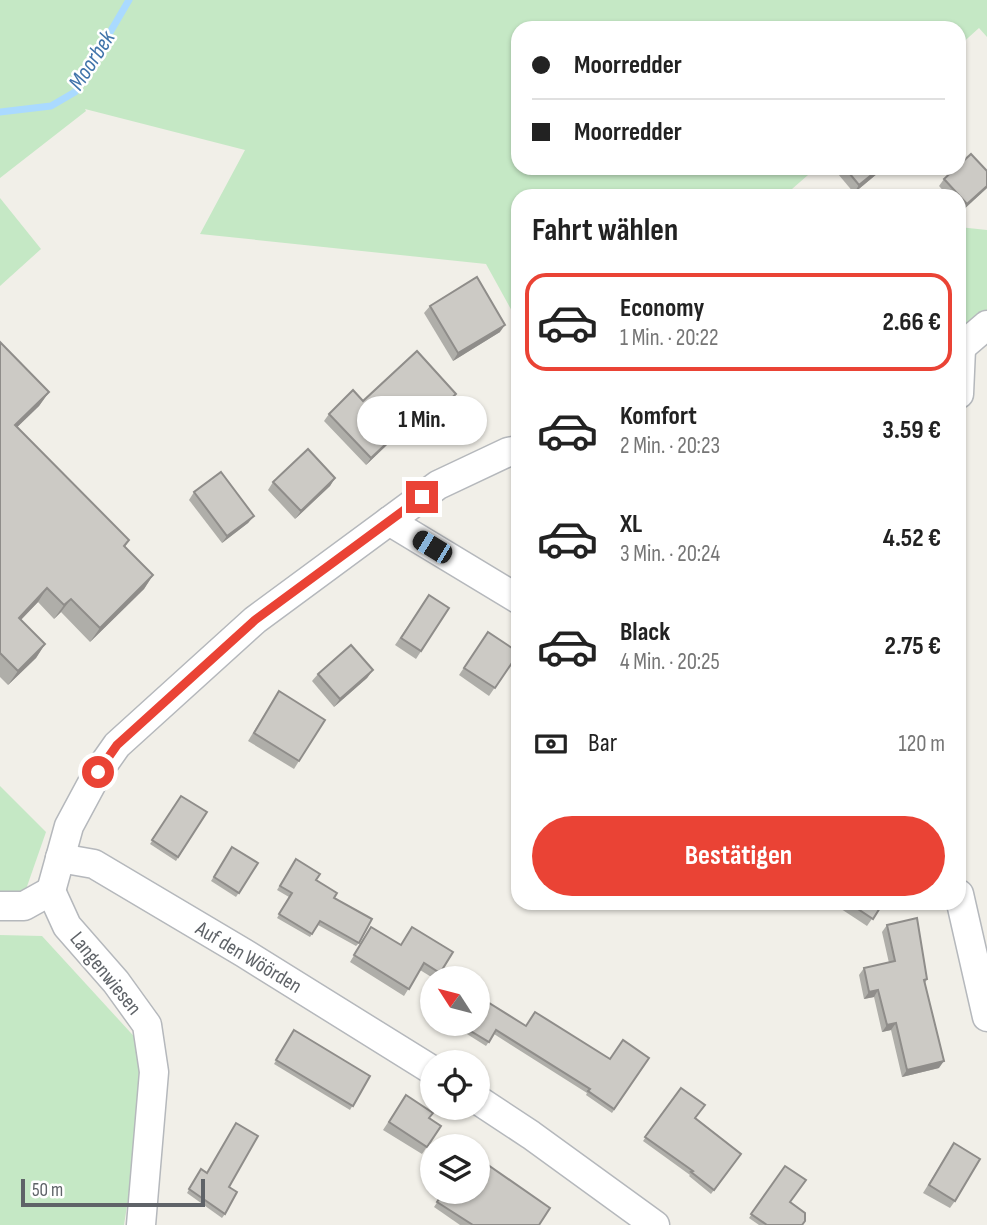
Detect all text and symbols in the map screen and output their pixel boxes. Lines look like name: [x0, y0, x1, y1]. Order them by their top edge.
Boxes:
water label: Moorbek: [62, 24, 122, 96]
text: Moorredder: [574, 50, 682, 81]
text: Moorredder: [574, 117, 682, 148]
text: Fahrt wählen: [532, 211, 678, 250]
icon: car: [536, 291, 599, 354]
text: Economy: [620, 293, 704, 324]
text: 2.66 €: [882, 307, 941, 338]
text: 1 Min. · 20:22: [620, 324, 719, 352]
callout: 1 Min.: [357, 396, 487, 444]
icon: car: [536, 399, 599, 462]
text: Komfort: [620, 401, 697, 432]
text: 1 Min.: [398, 406, 446, 434]
text: 3.59 €: [882, 415, 941, 446]
text: 2 Min. · 20:23: [620, 432, 720, 460]
route end: [406, 481, 438, 513]
icon: car: [536, 507, 599, 570]
text: XL: [620, 509, 642, 540]
text: 4.52 €: [883, 523, 941, 554]
car: [409, 527, 456, 567]
text: 3 Min. · 20:24: [620, 540, 720, 568]
icon: car: [536, 615, 599, 678]
text: Black: [620, 617, 670, 648]
text: 2.75 €: [885, 631, 941, 662]
text: 4 Min. · 20:25: [620, 648, 720, 676]
icon: cash: [532, 725, 570, 763]
text: Bar: [588, 728, 617, 759]
text: 120 m: [899, 730, 945, 758]
route start: [82, 756, 114, 788]
button: Bestätigen: [532, 816, 945, 896]
street label: Auf den Wöörden: [190, 915, 306, 999]
street label: Langenwiesen: [65, 927, 147, 1020]
north arrow: [420, 966, 490, 1036]
map controls: [420, 966, 490, 1204]
button: locate: [420, 1050, 490, 1120]
button: layers: [420, 1134, 490, 1204]
scale bar: [21, 1176, 205, 1208]
text: 50 m: [32, 1179, 63, 1202]

